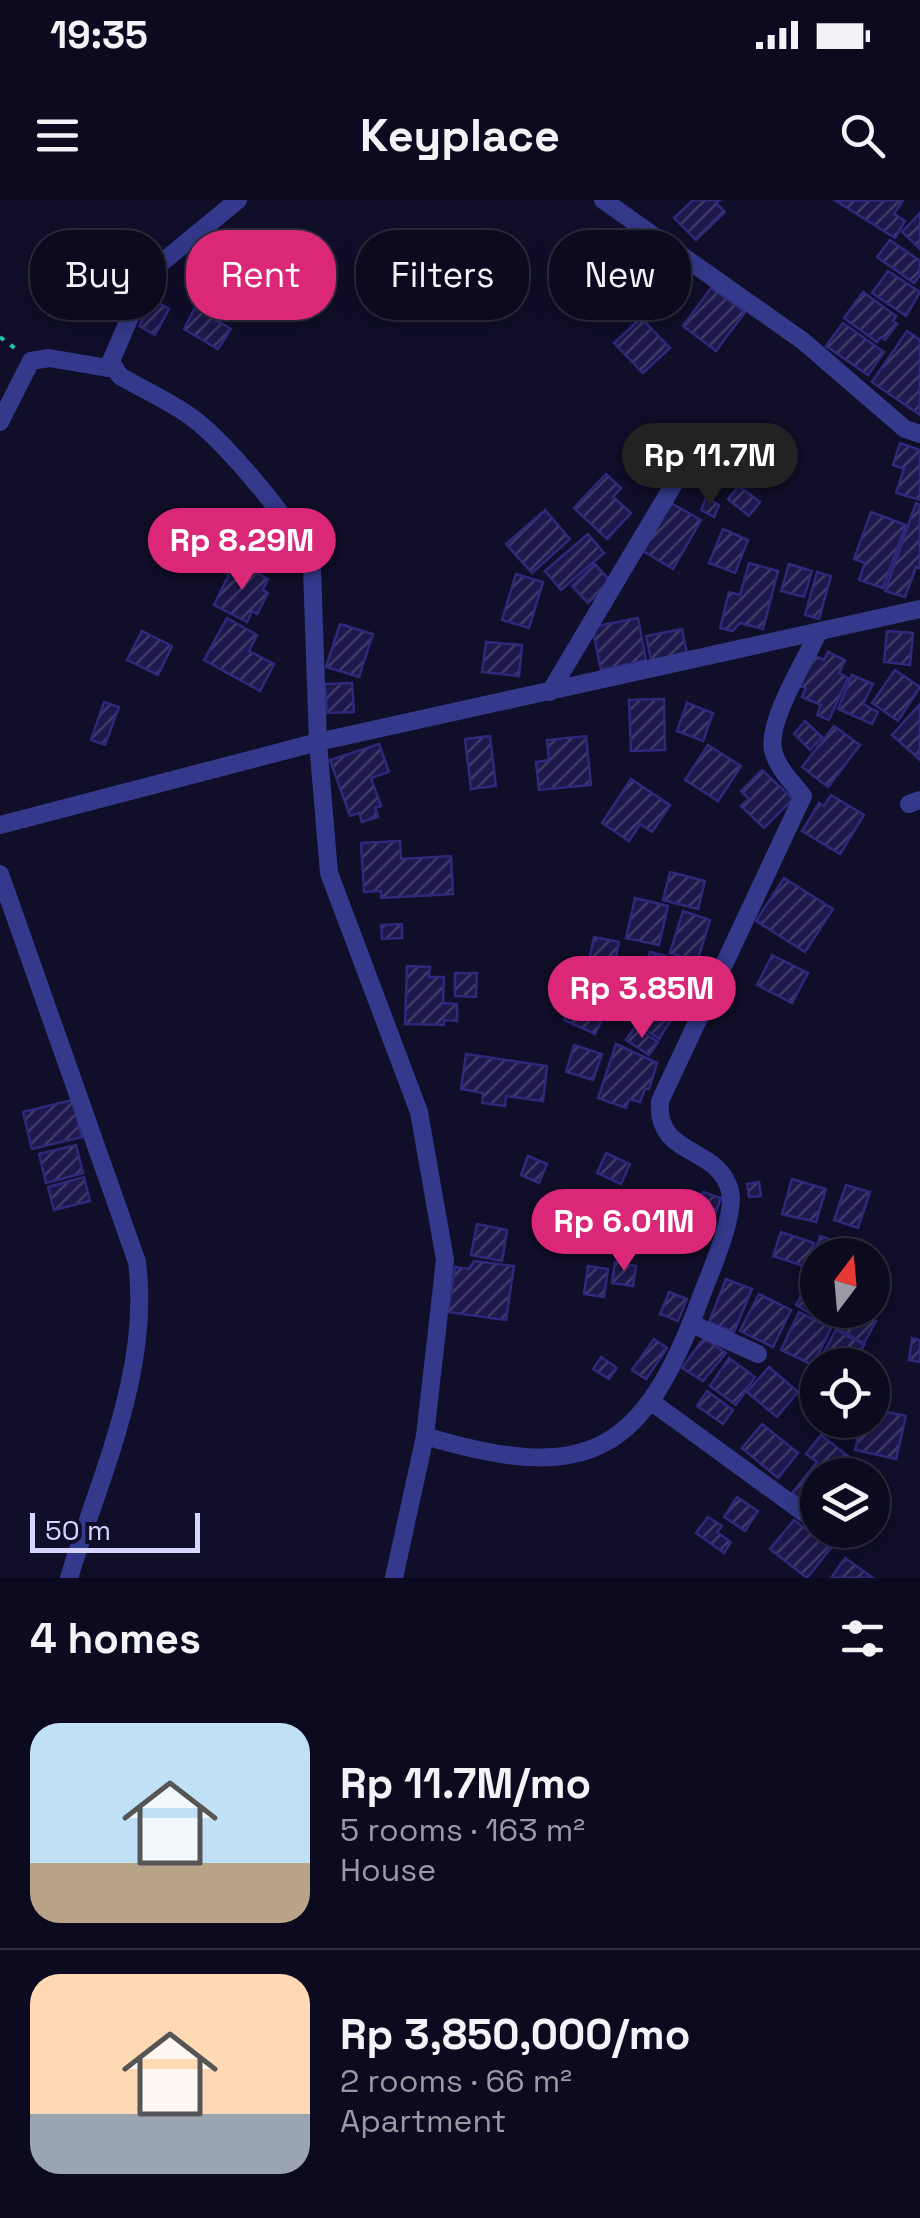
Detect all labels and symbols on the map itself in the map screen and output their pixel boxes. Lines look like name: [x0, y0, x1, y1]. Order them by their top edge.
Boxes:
pin: Rp 11.7M: [607, 423, 813, 508]
pin: Rp 8.29M: [139, 508, 345, 593]
pin: Rp 3.85M: [539, 956, 745, 1041]
pin: Rp 6.01M: [521, 1189, 727, 1274]
north arrow: [800, 1238, 890, 1328]
scale bar: [30, 1508, 200, 1552]

